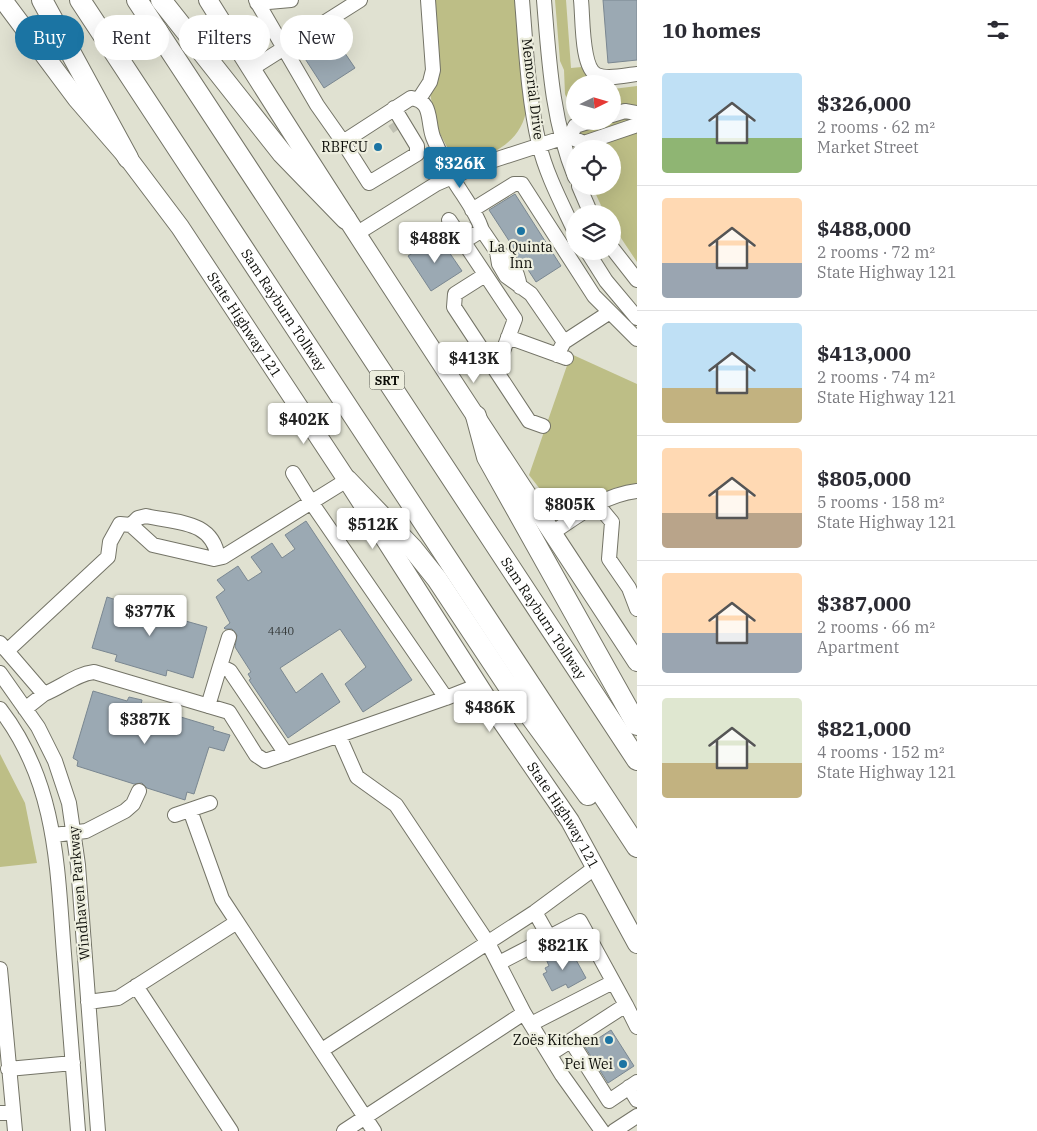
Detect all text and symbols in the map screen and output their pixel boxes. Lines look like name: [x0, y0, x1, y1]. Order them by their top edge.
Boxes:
chip: Buy: [15, 15, 84, 60]
chip: Rent: [94, 15, 169, 60]
chip: Filters: [179, 15, 270, 60]
chip: New: [280, 15, 353, 60]
text: 10 homes: [662, 16, 761, 44]
icon: filters: [984, 16, 1012, 44]
street label: Memorial Drive: [518, 37, 548, 141]
north arrow: [566, 75, 621, 130]
map controls: [566, 75, 621, 260]
text: $326,000: [817, 89, 911, 117]
icon: home: [702, 93, 762, 153]
text: 2 rooms · 62 m²: [817, 117, 935, 137]
text: Market Street: [817, 137, 919, 157]
place label: RBFCU: [321, 138, 368, 156]
button: locate: [566, 140, 621, 195]
marker: RBFCU: [372, 141, 384, 153]
pin: $326K: [425, 146, 495, 189]
text: $326K: [435, 153, 485, 173]
button: layers: [566, 205, 621, 260]
text: $488,000: [817, 214, 911, 242]
icon: home: [702, 218, 762, 278]
pin: $488K: [400, 222, 470, 264]
marker: La Quinta Inn: [515, 225, 527, 237]
text: $488K: [410, 228, 460, 248]
place label: La Quinta Inn: [489, 238, 553, 272]
text: 2 rooms · 72 m²: [817, 242, 935, 262]
street label: Sam Rayburn Tollway: [237, 245, 331, 375]
text: State Highway 121: [817, 262, 957, 282]
street label: State Highway 121: [203, 269, 286, 381]
text: $413,000: [817, 339, 911, 367]
pin: $413K: [439, 342, 509, 384]
icon: home: [702, 343, 762, 403]
text: $413K: [449, 348, 499, 368]
text: 2 rooms · 74 m²: [817, 367, 935, 387]
road number: SRT: [370, 370, 404, 390]
text: State Highway 121: [817, 387, 957, 407]
pin: $402K: [269, 402, 339, 445]
text: $402K: [279, 409, 329, 429]
text: $805,000: [817, 464, 911, 492]
icon: home: [702, 468, 762, 528]
pin: $805K: [535, 488, 605, 530]
text: 5 rooms · 158 m²: [817, 492, 945, 512]
text: $805K: [545, 494, 595, 514]
pin: $512K: [338, 508, 408, 550]
text: State Highway 121: [817, 512, 957, 532]
text: $512K: [348, 514, 398, 534]
street label: Sam Rayburn Tollway: [497, 554, 591, 683]
text: $387,000: [817, 589, 911, 617]
icon: home: [702, 593, 762, 653]
pin: $377K: [115, 594, 185, 637]
text: $377K: [125, 601, 175, 621]
text: 2 rooms · 66 m²: [817, 617, 935, 637]
house number: 4440: [268, 624, 295, 638]
text: Apartment: [817, 637, 899, 657]
pin: $486K: [455, 690, 525, 733]
text: $486K: [465, 697, 515, 717]
pin: $387K: [110, 702, 180, 745]
text: $387K: [120, 709, 170, 729]
text: $821,000: [817, 714, 911, 742]
icon: home: [702, 718, 762, 778]
text: 4 rooms · 152 m²: [817, 742, 945, 762]
street label: State Highway 121: [523, 758, 603, 871]
text: State Highway 121: [817, 762, 957, 782]
street label: Windhaven Parkway: [64, 825, 94, 961]
pin: $821K: [528, 928, 598, 971]
text: $821K: [538, 935, 588, 955]
place label: Zoës Kitchen: [513, 1031, 599, 1049]
marker: Zoës Kitchen: [603, 1034, 615, 1046]
place label: Pei Wei: [565, 1055, 613, 1073]
marker: Pei Wei: [617, 1058, 629, 1070]

